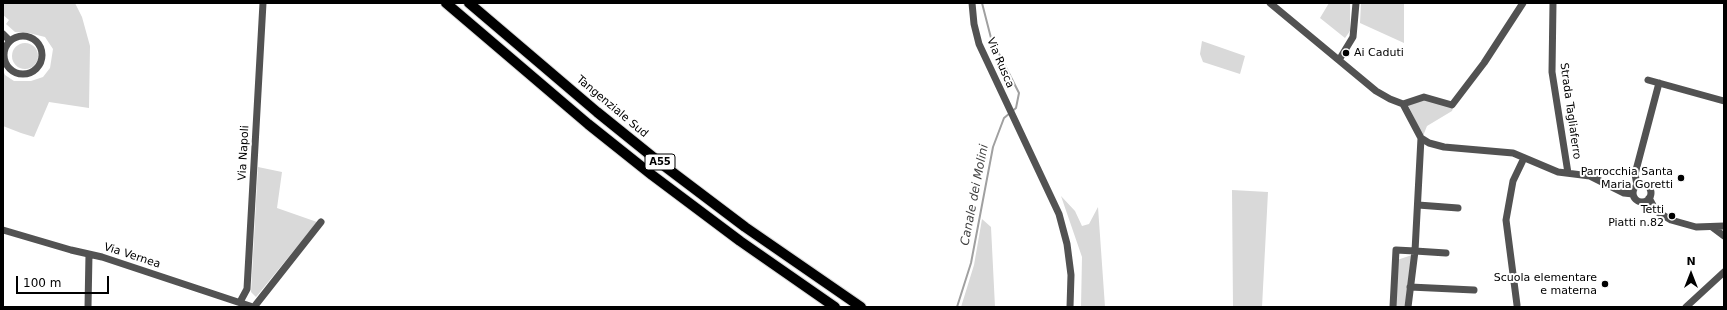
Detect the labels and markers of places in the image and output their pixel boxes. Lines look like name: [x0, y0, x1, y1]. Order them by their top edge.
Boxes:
place label: Ai Caduti: [1354, 46, 1404, 60]
marker: Ai Caduti: [1341, 48, 1351, 58]
place label: Parrocchia Santa Maria Goretti: [1581, 165, 1673, 191]
marker: Parrocchia Santa Maria Goretti: [1676, 173, 1686, 183]
place label: Tetti Piatti n.82: [1608, 203, 1664, 229]
marker: Tetti Piatti n.82: [1667, 211, 1677, 221]
place label: Scuola elementare e materna: [1494, 271, 1597, 297]
marker: Scuola elementare e materna: [1600, 279, 1610, 289]

